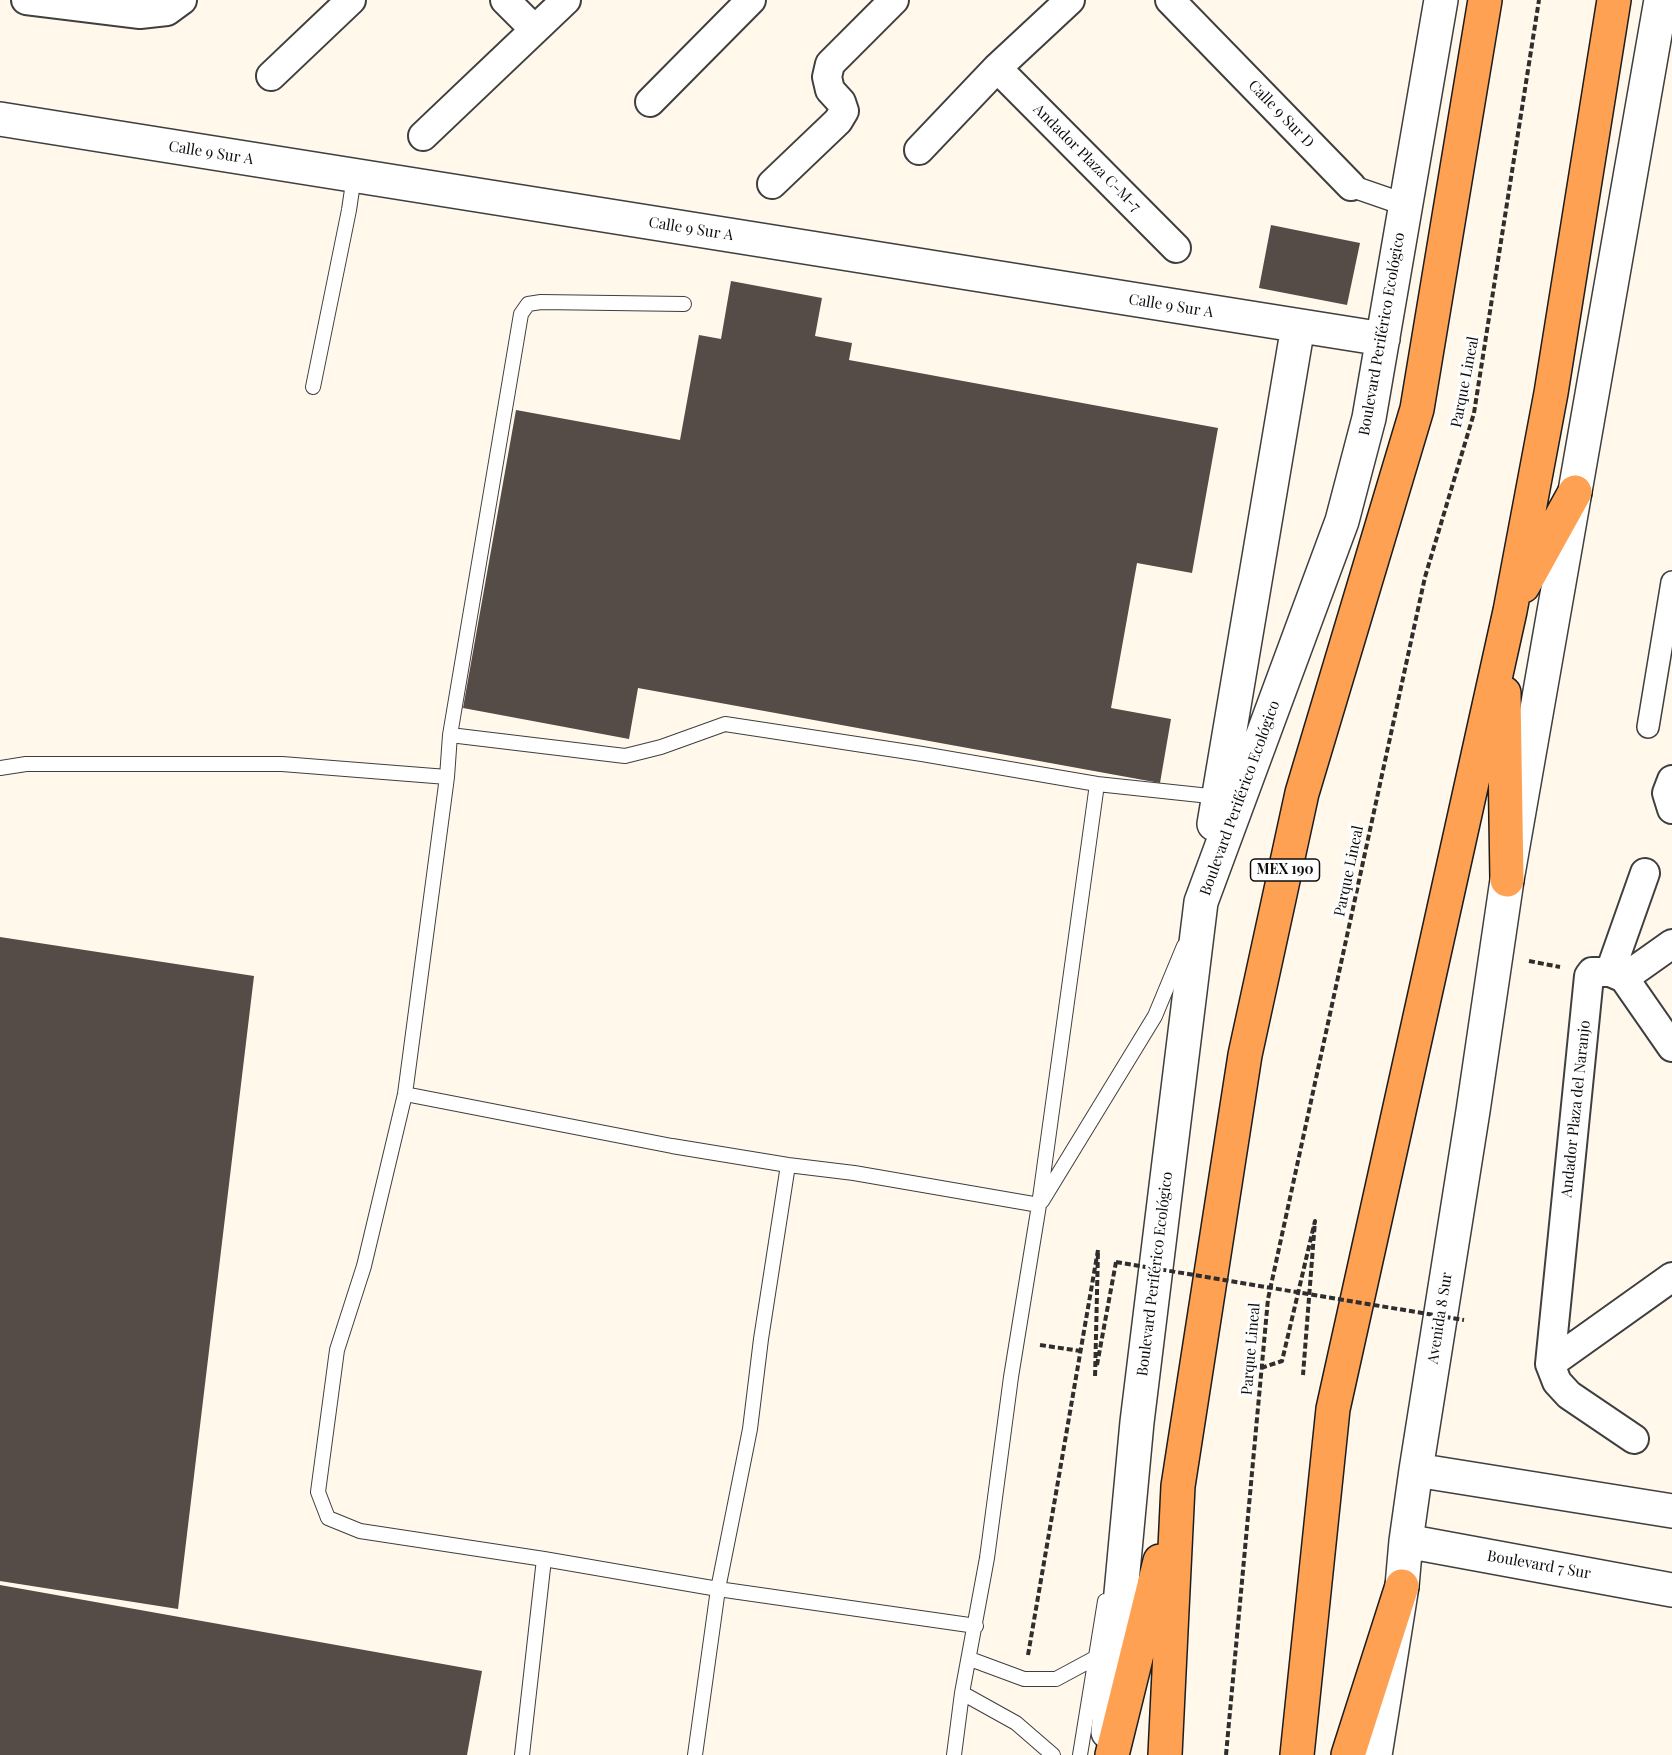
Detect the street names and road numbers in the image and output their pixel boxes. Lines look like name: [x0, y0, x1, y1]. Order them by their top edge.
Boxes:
street label: Calle 9 Sur D: [1244, 76, 1318, 152]
street label: Andador Plaza C-M-7: [1029, 100, 1145, 216]
street label: Calle 9 Sur A: [167, 137, 255, 169]
street label: Calle 9 Sur A: [647, 213, 735, 245]
street label: Boulevard Periférico Ecológico: [1355, 231, 1409, 437]
street label: Calle 9 Sur A: [1127, 290, 1215, 322]
street label: Parque Lineal: [1447, 335, 1483, 429]
street label: Boulevard Periférico Ecológico: [1196, 698, 1284, 898]
street label: Parque Lineal: [1331, 824, 1367, 918]
road number: MEX 190: [1250, 859, 1320, 881]
street label: Andador Plaza del Naranjo: [1558, 1020, 1594, 1198]
street label: Boulevard Periférico Ecológico: [1134, 1171, 1176, 1377]
street label: Avenida 8 Sur: [1424, 1271, 1456, 1365]
street label: Parque Lineal: [1238, 1302, 1264, 1396]
street label: Boulevard 7 Sur: [1486, 1547, 1592, 1583]

